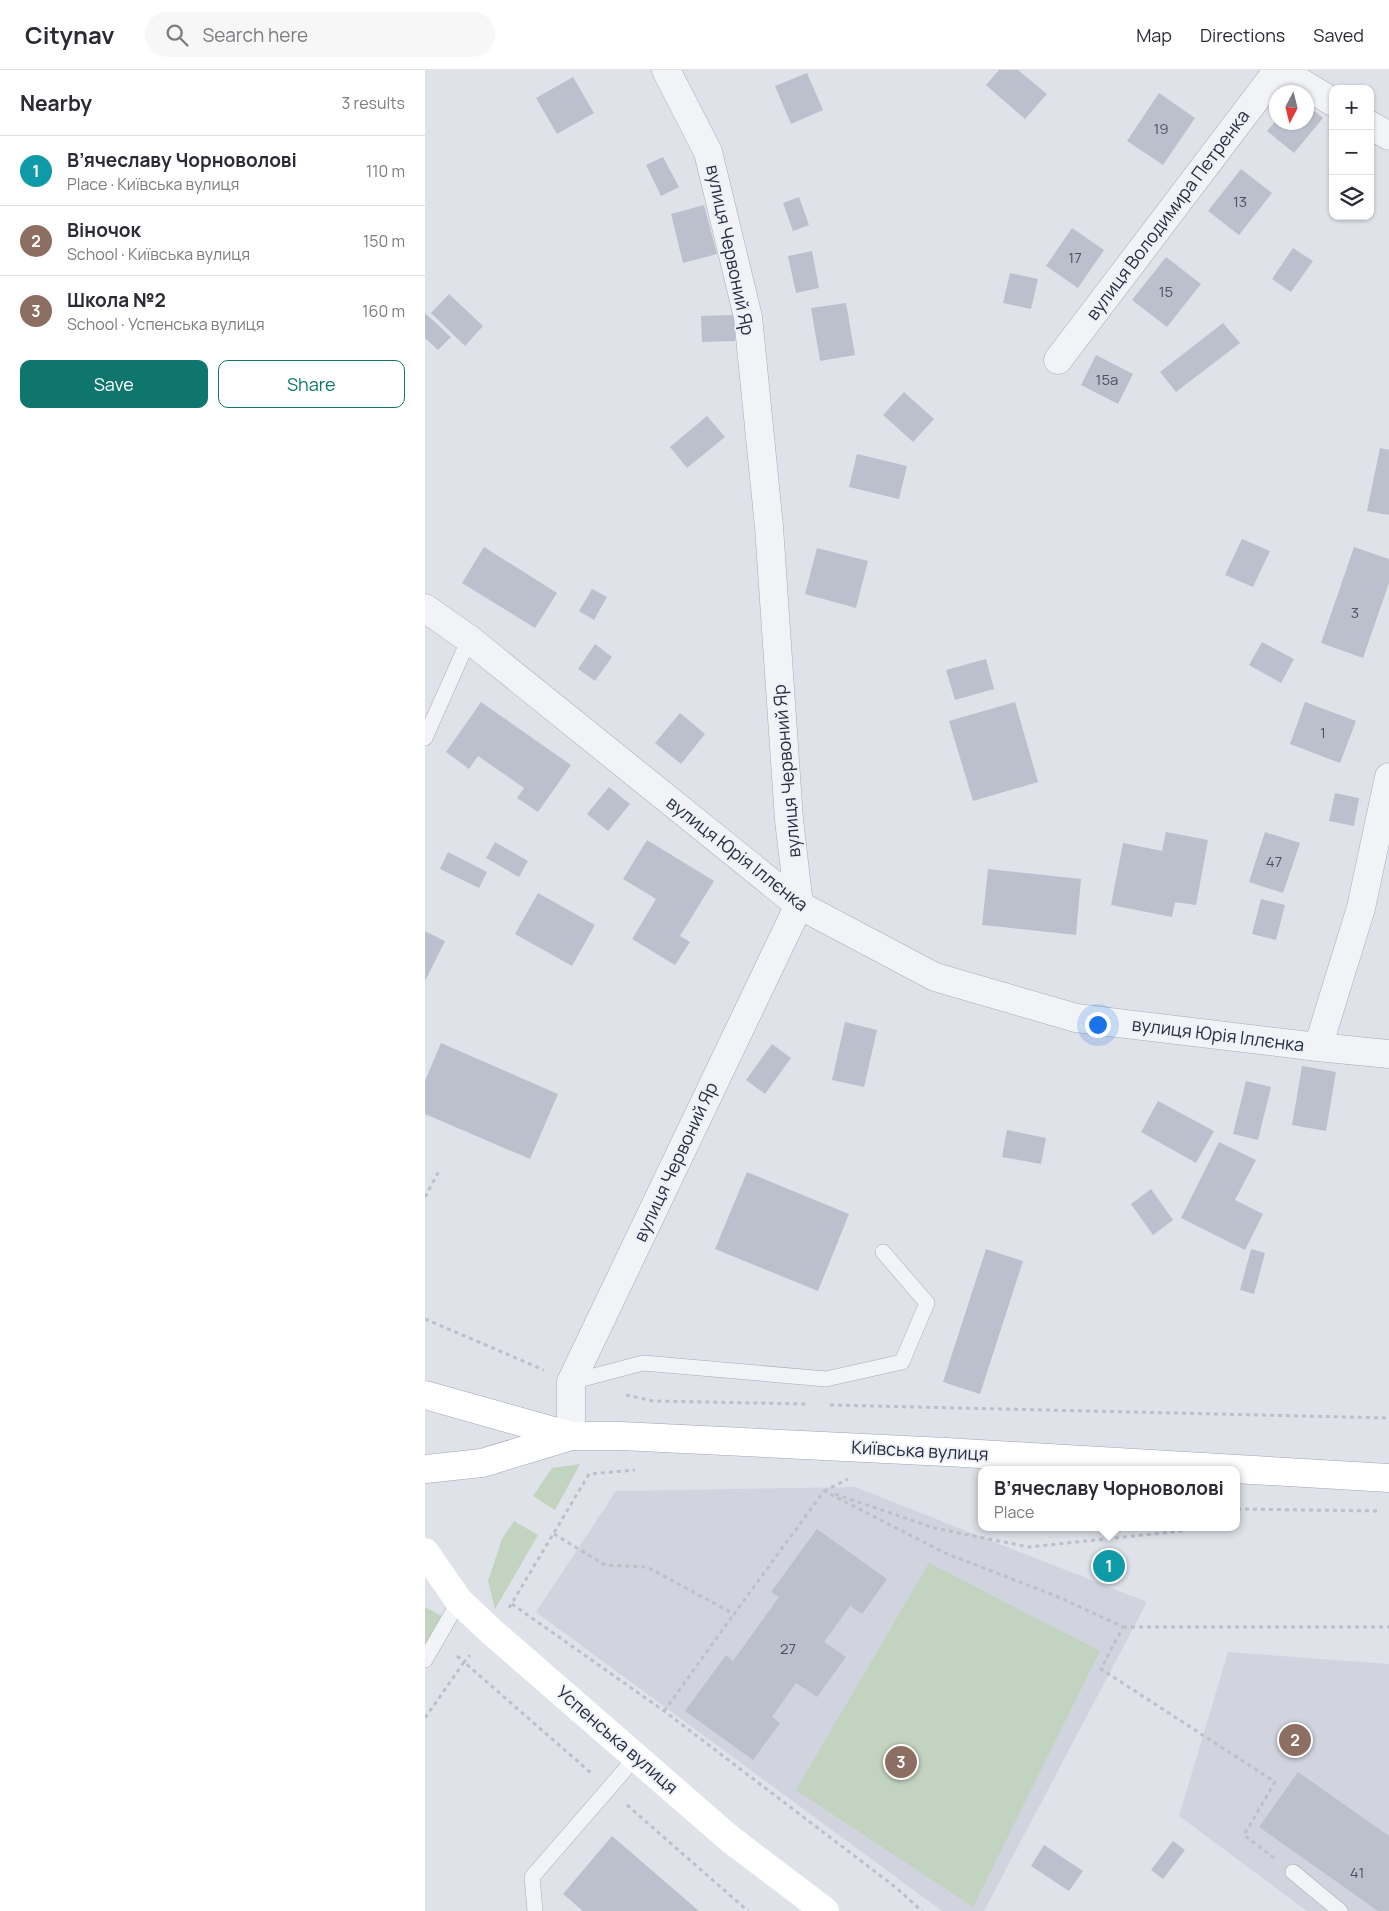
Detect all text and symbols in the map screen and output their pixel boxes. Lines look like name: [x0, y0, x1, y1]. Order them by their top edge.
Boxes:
search box: [145, 12, 495, 57]
text: Citynav: [25, 18, 115, 51]
icon: search: [163, 21, 191, 49]
text: Search here: [203, 22, 308, 48]
text: Map: [1136, 23, 1172, 47]
text: Directions: [1200, 23, 1285, 47]
text: Saved: [1313, 23, 1364, 47]
north arrow: [1269, 85, 1314, 130]
map controls: [1329, 85, 1374, 220]
button: +: [1329, 85, 1374, 130]
text: Nearby: [20, 89, 92, 117]
text: 3 results: [342, 92, 405, 114]
street label: вулиця Володимира Петренка: [1080, 104, 1254, 324]
house number: 19: [1153, 118, 1169, 139]
button: −: [1329, 130, 1374, 175]
text: В’ячеславу Чорноволові: [67, 147, 297, 173]
text: 1: [32, 160, 40, 182]
text: 110 m: [366, 160, 405, 182]
street label: вулиця Червоний Яр: [701, 162, 761, 337]
text: Place · Київська вулиця: [67, 173, 239, 195]
button: layers: [1329, 175, 1374, 220]
house number: 13: [1233, 191, 1247, 212]
text: Віночок: [67, 217, 141, 243]
text: 2: [31, 230, 41, 252]
text: 150 m: [363, 230, 405, 252]
text: School · Київська вулиця: [67, 243, 250, 265]
house number: 17: [1068, 247, 1082, 268]
house number: 15: [1159, 281, 1173, 302]
text: Школа №2: [67, 287, 166, 313]
text: 3: [31, 300, 41, 322]
text: 160 m: [362, 300, 405, 322]
text: School · Успенська вулиця: [67, 313, 265, 335]
button: Save: [20, 360, 208, 408]
button: Share: [218, 360, 405, 408]
house number: 15а: [1096, 369, 1118, 390]
house number: 3: [1351, 602, 1359, 623]
street label: вулиця Червоний Яр: [766, 683, 806, 859]
house number: 1: [1320, 722, 1326, 743]
street label: вулиця Юрія Іллєнка: [662, 790, 813, 916]
house number: 47: [1266, 851, 1282, 872]
your location: [1085, 1012, 1111, 1038]
street label: вулиця Юрія Іллєнка: [1131, 1012, 1306, 1056]
street label: вулиця Червоний Яр: [627, 1078, 723, 1245]
street label: Київська вулиця: [851, 1434, 989, 1466]
popup: [978, 1466, 1240, 1531]
text: В’ячеславу Чорноволові: [994, 1475, 1224, 1501]
text: Place: [994, 1501, 1034, 1523]
pin: 1: [1093, 1547, 1125, 1585]
house number: 27: [780, 1638, 796, 1659]
street label: Успенська вулиця: [552, 1680, 684, 1799]
pin: 2: [1279, 1721, 1311, 1759]
pin: 3: [885, 1743, 917, 1781]
house number: 41: [1350, 1862, 1364, 1883]

